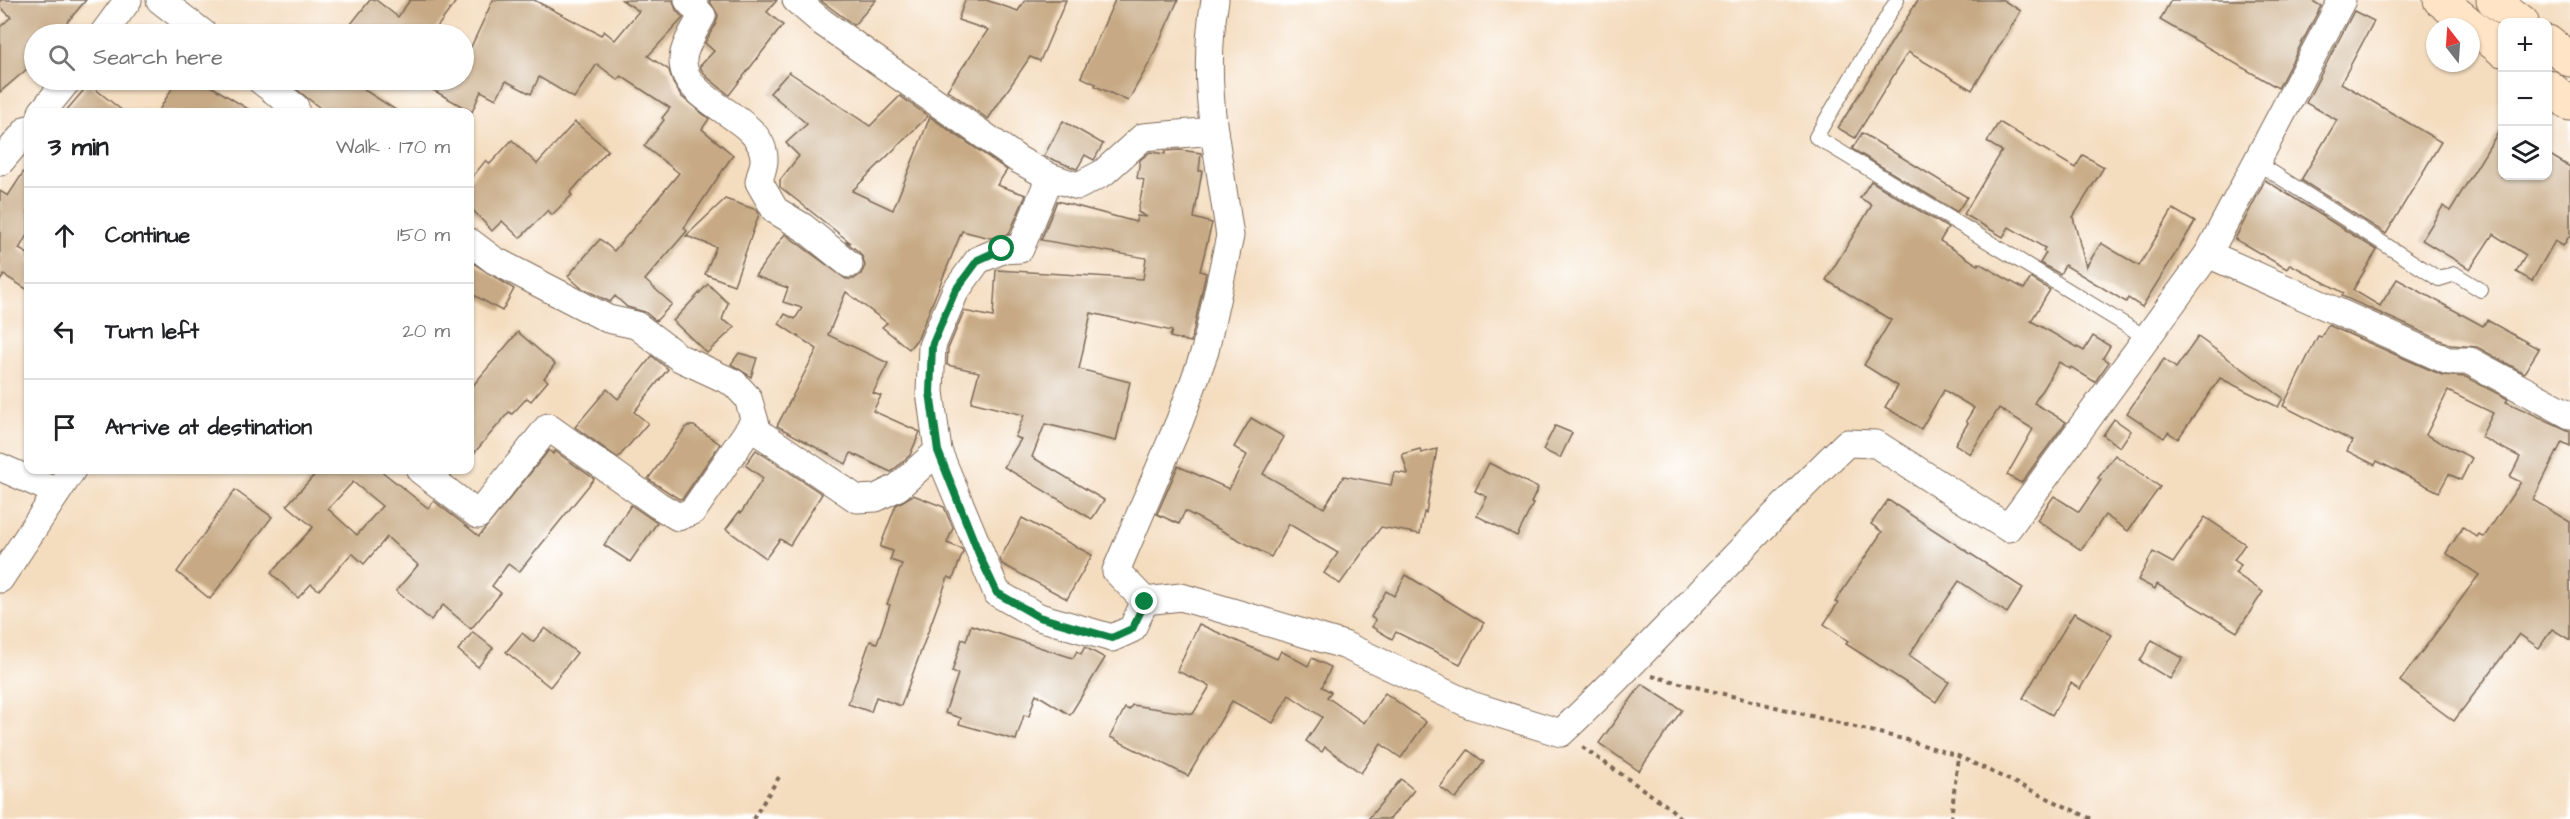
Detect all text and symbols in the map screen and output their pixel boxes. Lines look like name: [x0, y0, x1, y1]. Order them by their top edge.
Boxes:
north arrow: [2426, 18, 2480, 72]
map controls: [2498, 18, 2552, 180]
button: +: [2498, 18, 2552, 72]
search box: [24, 24, 474, 90]
icon: search: [45, 41, 78, 74]
text: Search here: [93, 42, 223, 73]
button: −: [2498, 72, 2552, 126]
button: layers: [2498, 126, 2552, 180]
text: 3 min: [48, 129, 109, 165]
text: Walk · 170 m: [336, 133, 450, 161]
icon: ahead: [48, 219, 81, 252]
text: Continue: [105, 220, 190, 251]
text: 150 m: [397, 221, 450, 249]
route start: [988, 235, 1014, 261]
icon: left: [48, 315, 81, 348]
text: Turn left: [105, 316, 199, 347]
text: 20 m: [402, 317, 450, 345]
icon: arrive: [48, 411, 81, 444]
text: Arrive at destination: [105, 412, 312, 443]
route end: [1131, 588, 1157, 614]

